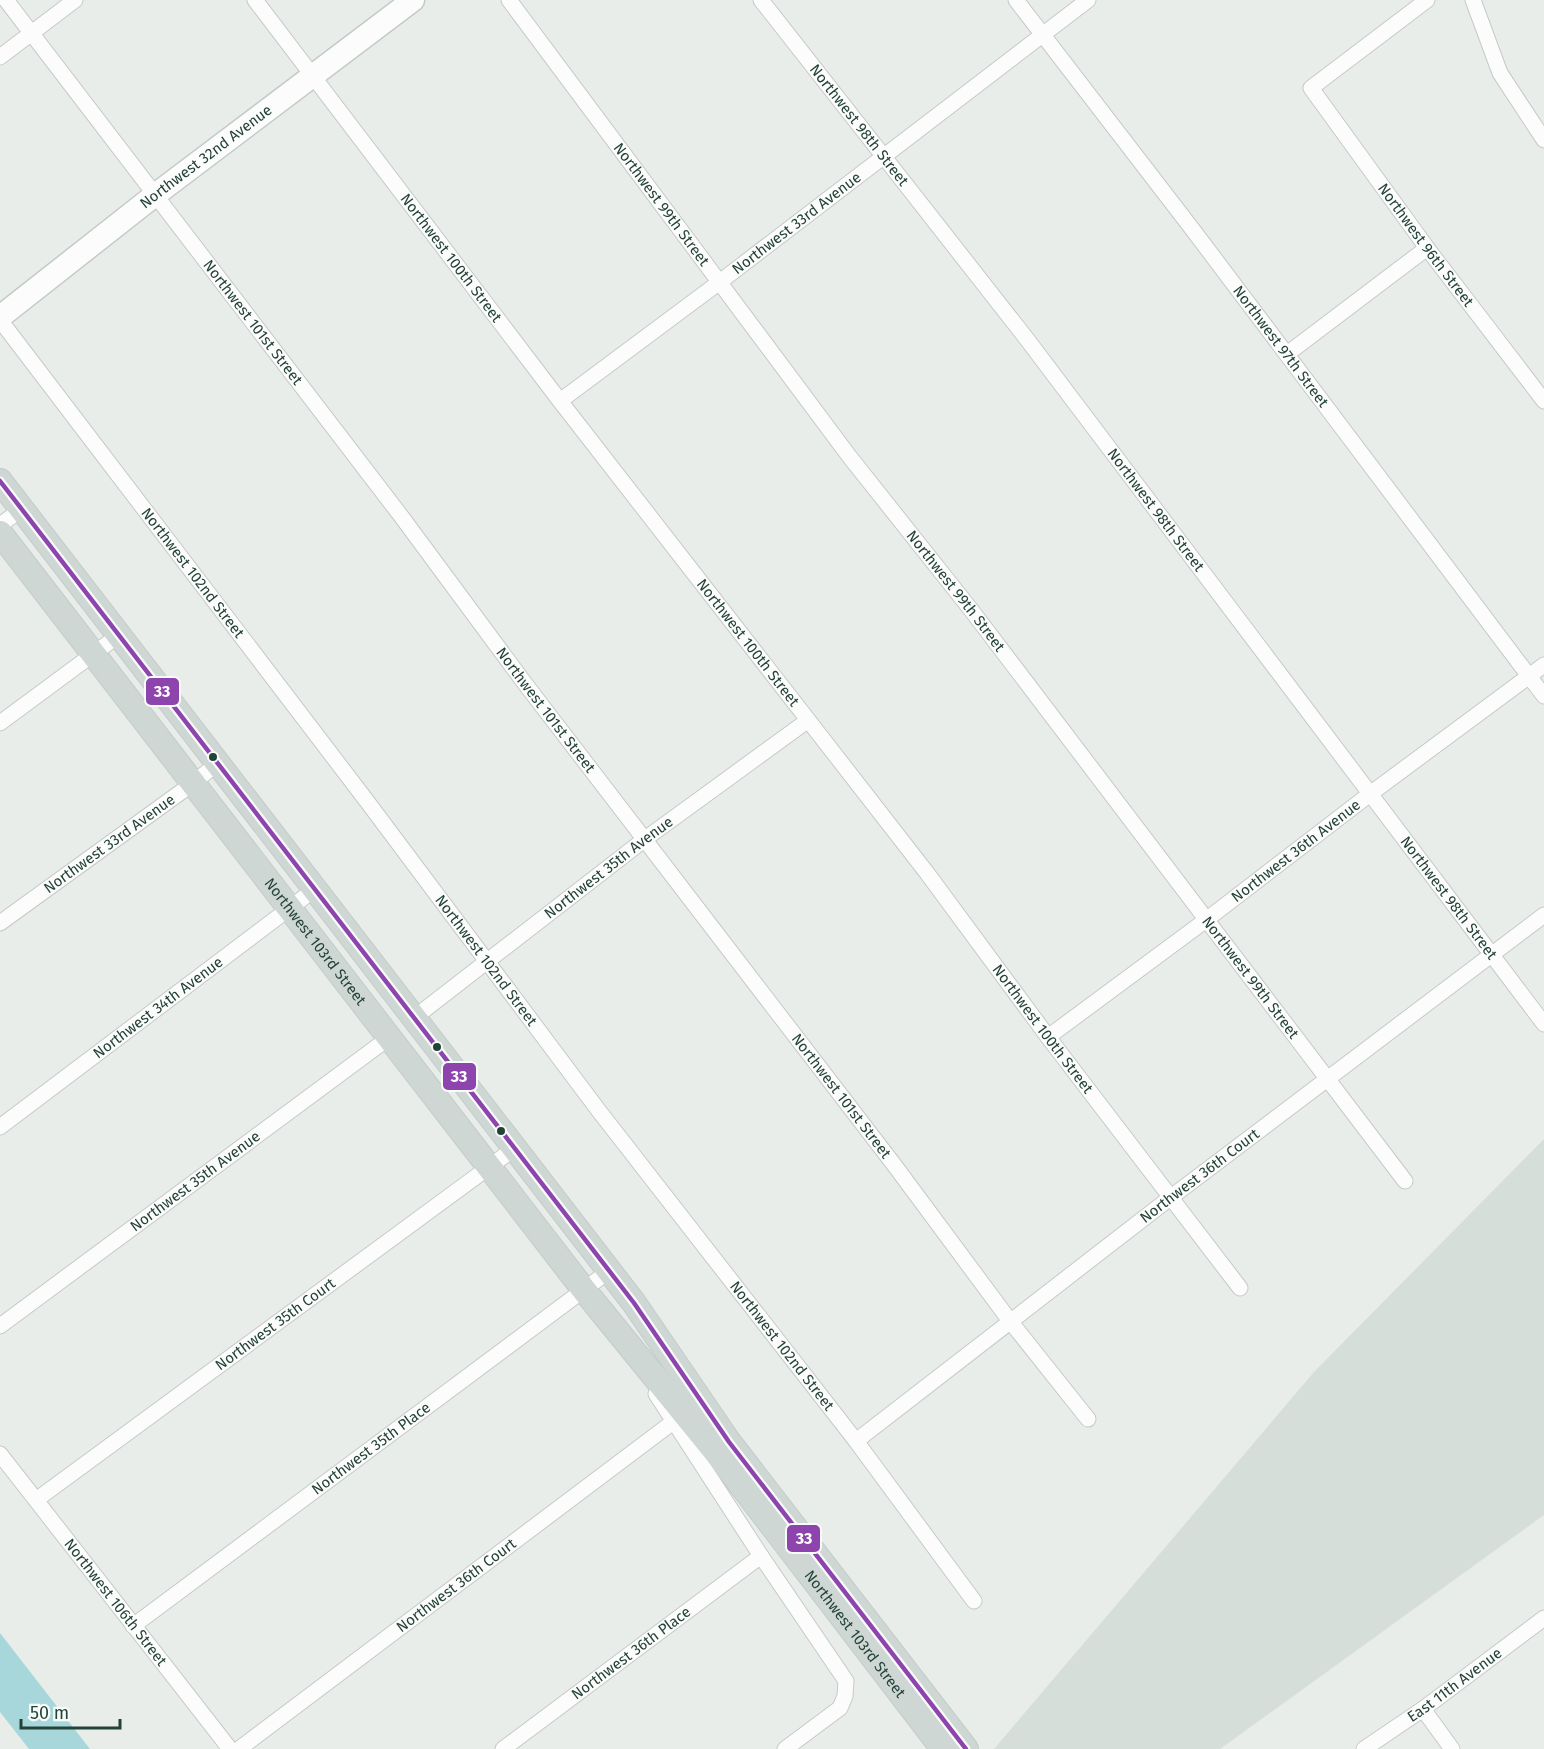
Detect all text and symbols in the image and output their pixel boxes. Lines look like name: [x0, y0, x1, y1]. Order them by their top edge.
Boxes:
street label: Northwest 98th Street: [806, 61, 913, 190]
street label: Northwest 32nd Avenue: [136, 101, 275, 212]
street label: Northwest 99th Street: [610, 139, 714, 270]
street label: Northwest 33rd Avenue: [729, 168, 865, 278]
street label: Northwest 96th Street: [1374, 180, 1478, 311]
street label: Northwest 100th Street: [397, 190, 506, 326]
street label: Northwest 101st Street: [199, 256, 307, 389]
street label: Northwest 97th Street: [1229, 282, 1333, 411]
street label: Northwest 98th Street: [1104, 445, 1208, 576]
street label: Northwest 102nd Street: [137, 504, 249, 642]
street label: Northwest 99th Street: [903, 527, 1009, 656]
street label: Northwest 100th Street: [693, 575, 803, 711]
street label: Northwest 101st Street: [492, 644, 599, 777]
line badge: 33: [145, 677, 180, 706]
text: 33: [153, 682, 170, 701]
unlabelled marker: [207, 751, 219, 763]
street label: Northwest 33rd Avenue: [40, 790, 178, 897]
street label: Northwest 36th Avenue: [1228, 796, 1364, 906]
street label: Northwest 35th Avenue: [541, 813, 677, 923]
street label: Northwest 98th Street: [1396, 833, 1501, 963]
street label: Northwest 103rd Street: [261, 874, 370, 1009]
street label: Northwest 102nd Street: [431, 891, 541, 1030]
street label: Northwest 99th Street: [1198, 913, 1303, 1043]
street label: Northwest 34th Avenue: [90, 953, 226, 1062]
street label: Northwest 100th Street: [989, 961, 1097, 1098]
street label: Northwest 101st Street: [788, 1030, 895, 1162]
unlabelled marker: [431, 1041, 443, 1053]
line badge: 33: [442, 1062, 477, 1091]
text: 33: [450, 1067, 467, 1086]
street label: Northwest 36th Court: [1136, 1124, 1263, 1227]
unlabelled marker: [495, 1125, 507, 1137]
street label: Northwest 35th Avenue: [127, 1127, 264, 1235]
street label: Northwest 35th Court: [212, 1274, 339, 1374]
street label: Northwest 102nd Street: [726, 1278, 838, 1415]
street label: Northwest 35th Place: [308, 1398, 434, 1499]
line badge: 33: [786, 1524, 821, 1553]
text: 33: [795, 1529, 812, 1548]
street label: Northwest 36th Court: [393, 1534, 520, 1636]
street label: Northwest 106th Street: [60, 1535, 171, 1670]
street label: Northwest 103rd Street: [801, 1567, 910, 1702]
street label: Northwest 36th Place: [568, 1603, 694, 1704]
street label: East 11th Avenue: [1404, 1644, 1505, 1726]
scale bar: [21, 1692, 120, 1730]
text: 50 m: [30, 1702, 69, 1724]

